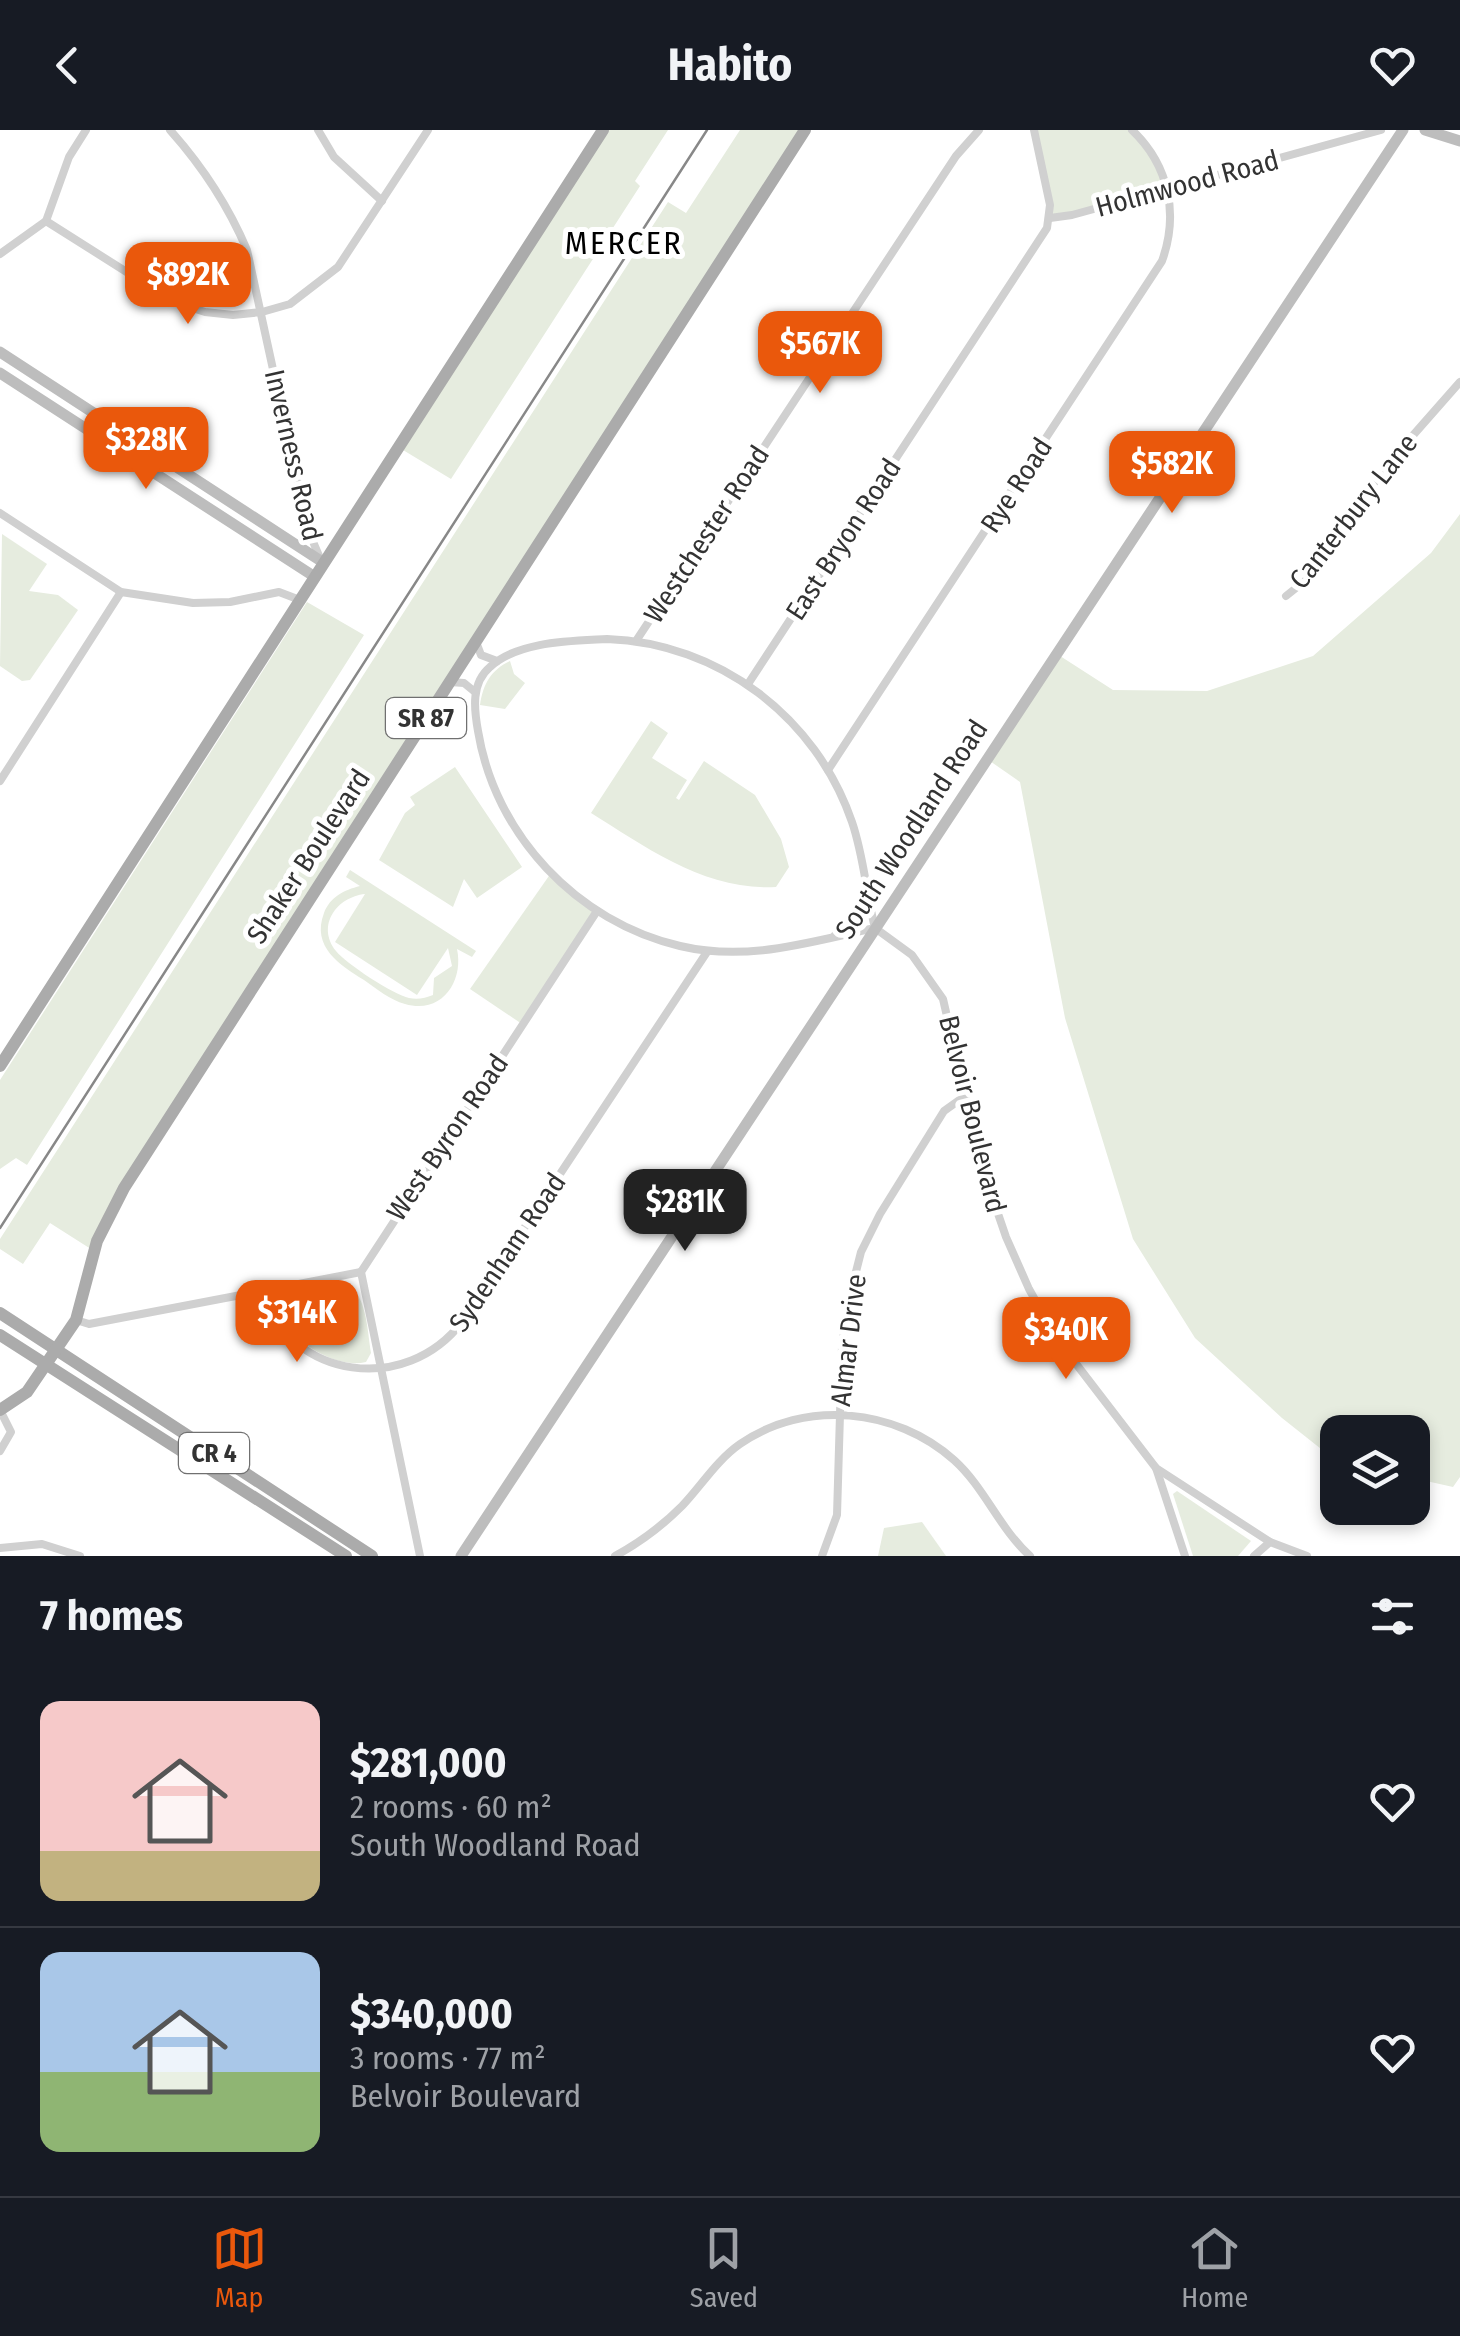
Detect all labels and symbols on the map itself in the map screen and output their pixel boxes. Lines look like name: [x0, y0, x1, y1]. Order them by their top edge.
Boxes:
street label: Holmwood Road: [1092, 143, 1282, 224]
district label: MERCER: [565, 224, 683, 262]
pin: $892K: [118, 242, 258, 327]
pin: $567K: [750, 311, 890, 396]
street label: Inverness Road: [258, 366, 329, 544]
pin: $328K: [76, 407, 216, 492]
street label: Canterbury Lane: [1283, 427, 1424, 595]
pin: $582K: [1102, 431, 1242, 516]
street label: Rye Road: [974, 432, 1059, 539]
street label: Westchester Road: [637, 439, 776, 629]
street label: East Bryon Road: [779, 452, 908, 626]
road number: SR 87: [386, 698, 466, 738]
street label: South Woodland Road: [828, 714, 995, 945]
street label: Shaker Boulevard: [240, 763, 377, 949]
street label: Belvoir Boulevard: [932, 1012, 1013, 1216]
street label: West Byron Road: [380, 1048, 515, 1227]
street label: Sydenham Road: [442, 1167, 573, 1338]
pin: $281K: [615, 1169, 755, 1254]
street label: Almar Drive: [824, 1272, 873, 1408]
pin: $314K: [227, 1280, 367, 1365]
pin: $340K: [996, 1297, 1136, 1382]
road number: CR 4: [179, 1433, 249, 1473]

